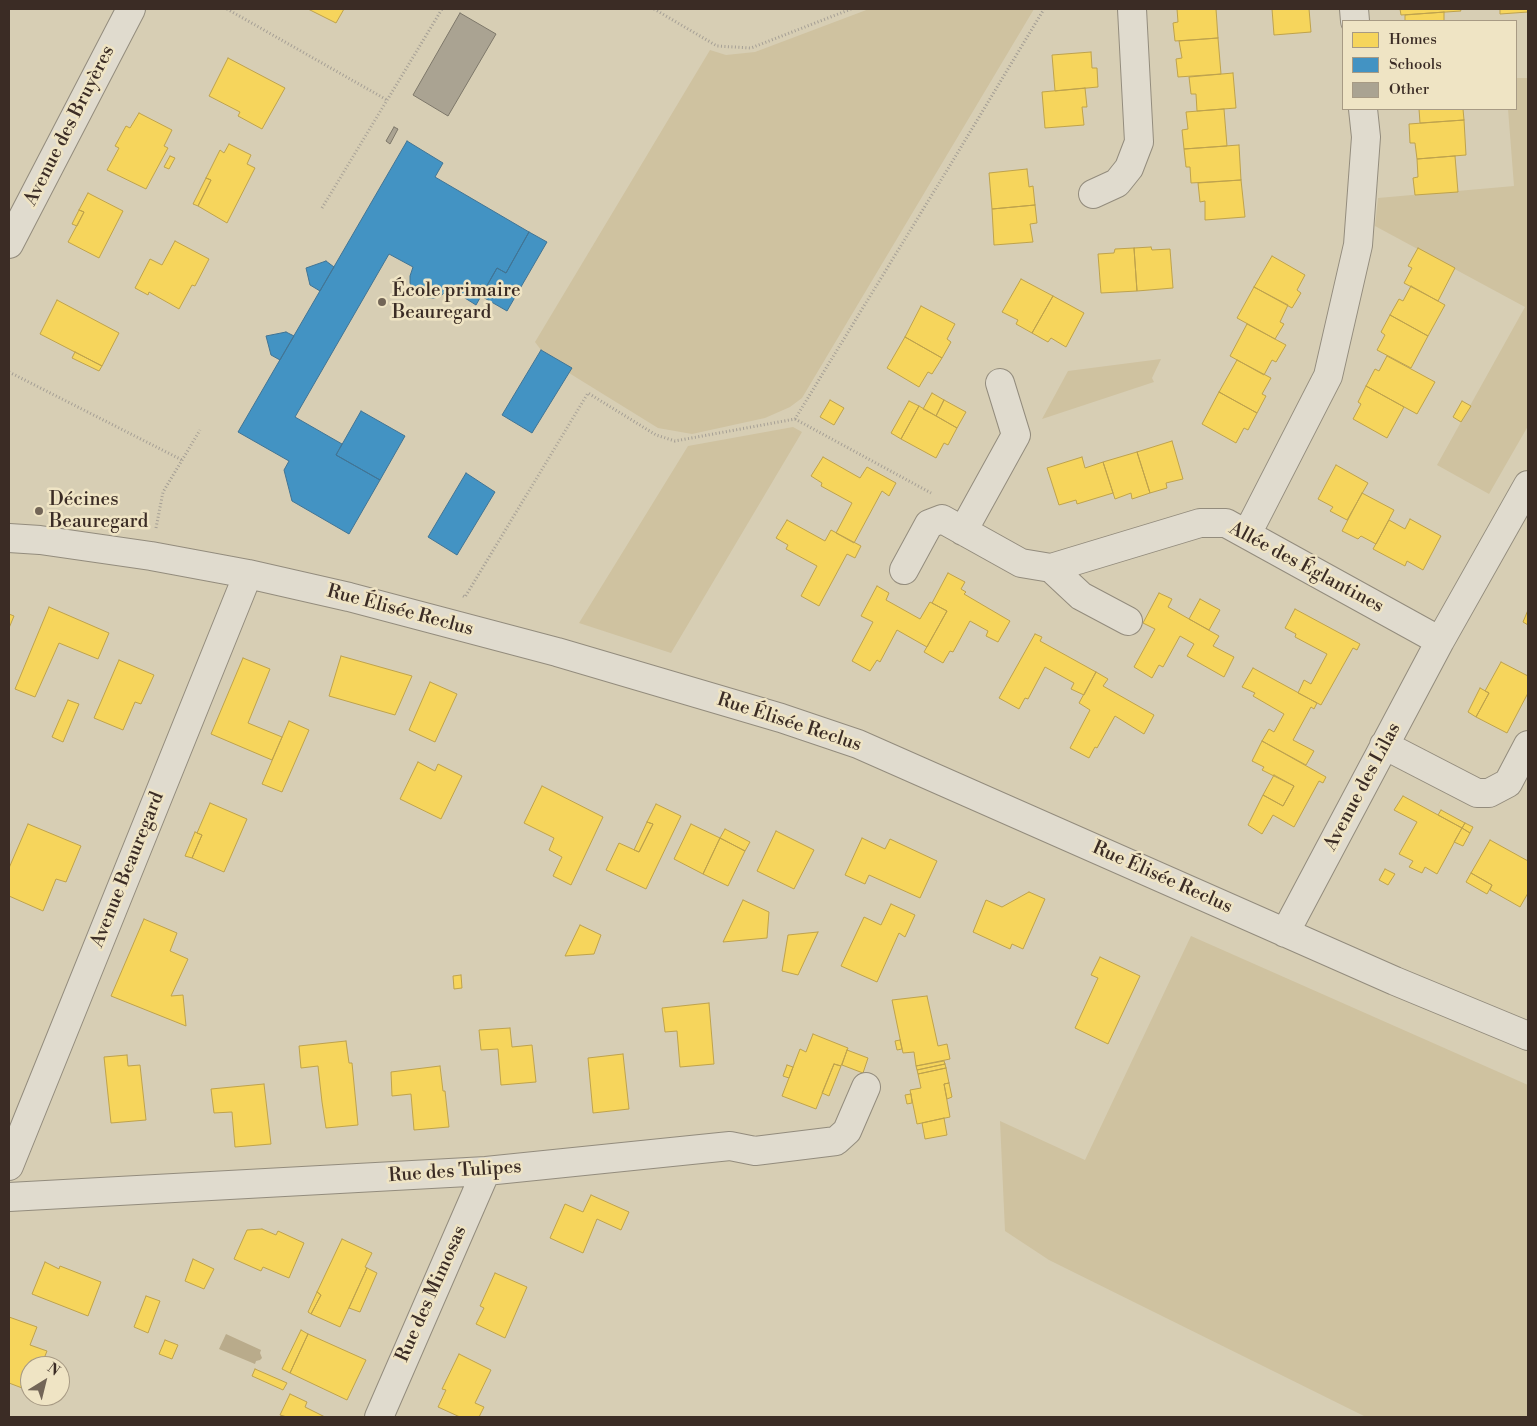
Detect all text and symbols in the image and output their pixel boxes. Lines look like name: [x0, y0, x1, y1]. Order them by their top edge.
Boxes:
legend: [1342, 20, 1517, 110]
text: Homes: [1389, 30, 1437, 49]
street label: Avenue des Bruyères: [20, 42, 120, 210]
text: Schools: [1389, 55, 1442, 74]
text: Other: [1389, 80, 1429, 99]
place label: École primaire Beauregard: [392, 280, 521, 324]
marker: École primaire Beauregard: [376, 296, 388, 308]
place label: Décines Beauregard: [49, 489, 148, 533]
marker: Décines Beauregard: [33, 505, 45, 517]
street label: Allée des Églantines: [1225, 518, 1387, 618]
street label: Rue Élisée Reclus: [324, 580, 476, 642]
street label: Rue Élisée Reclus: [714, 689, 864, 757]
street label: Avenue des Lilas: [1320, 719, 1406, 855]
street label: Avenue Beauregard: [86, 789, 170, 951]
street label: Rue Élisée Reclus: [1089, 837, 1235, 919]
street label: Rue des Tulipes: [388, 1156, 522, 1188]
street label: Rue des Mimosas: [392, 1222, 472, 1366]
north arrow: [20, 1356, 70, 1406]
text: N: [43, 1359, 63, 1380]

